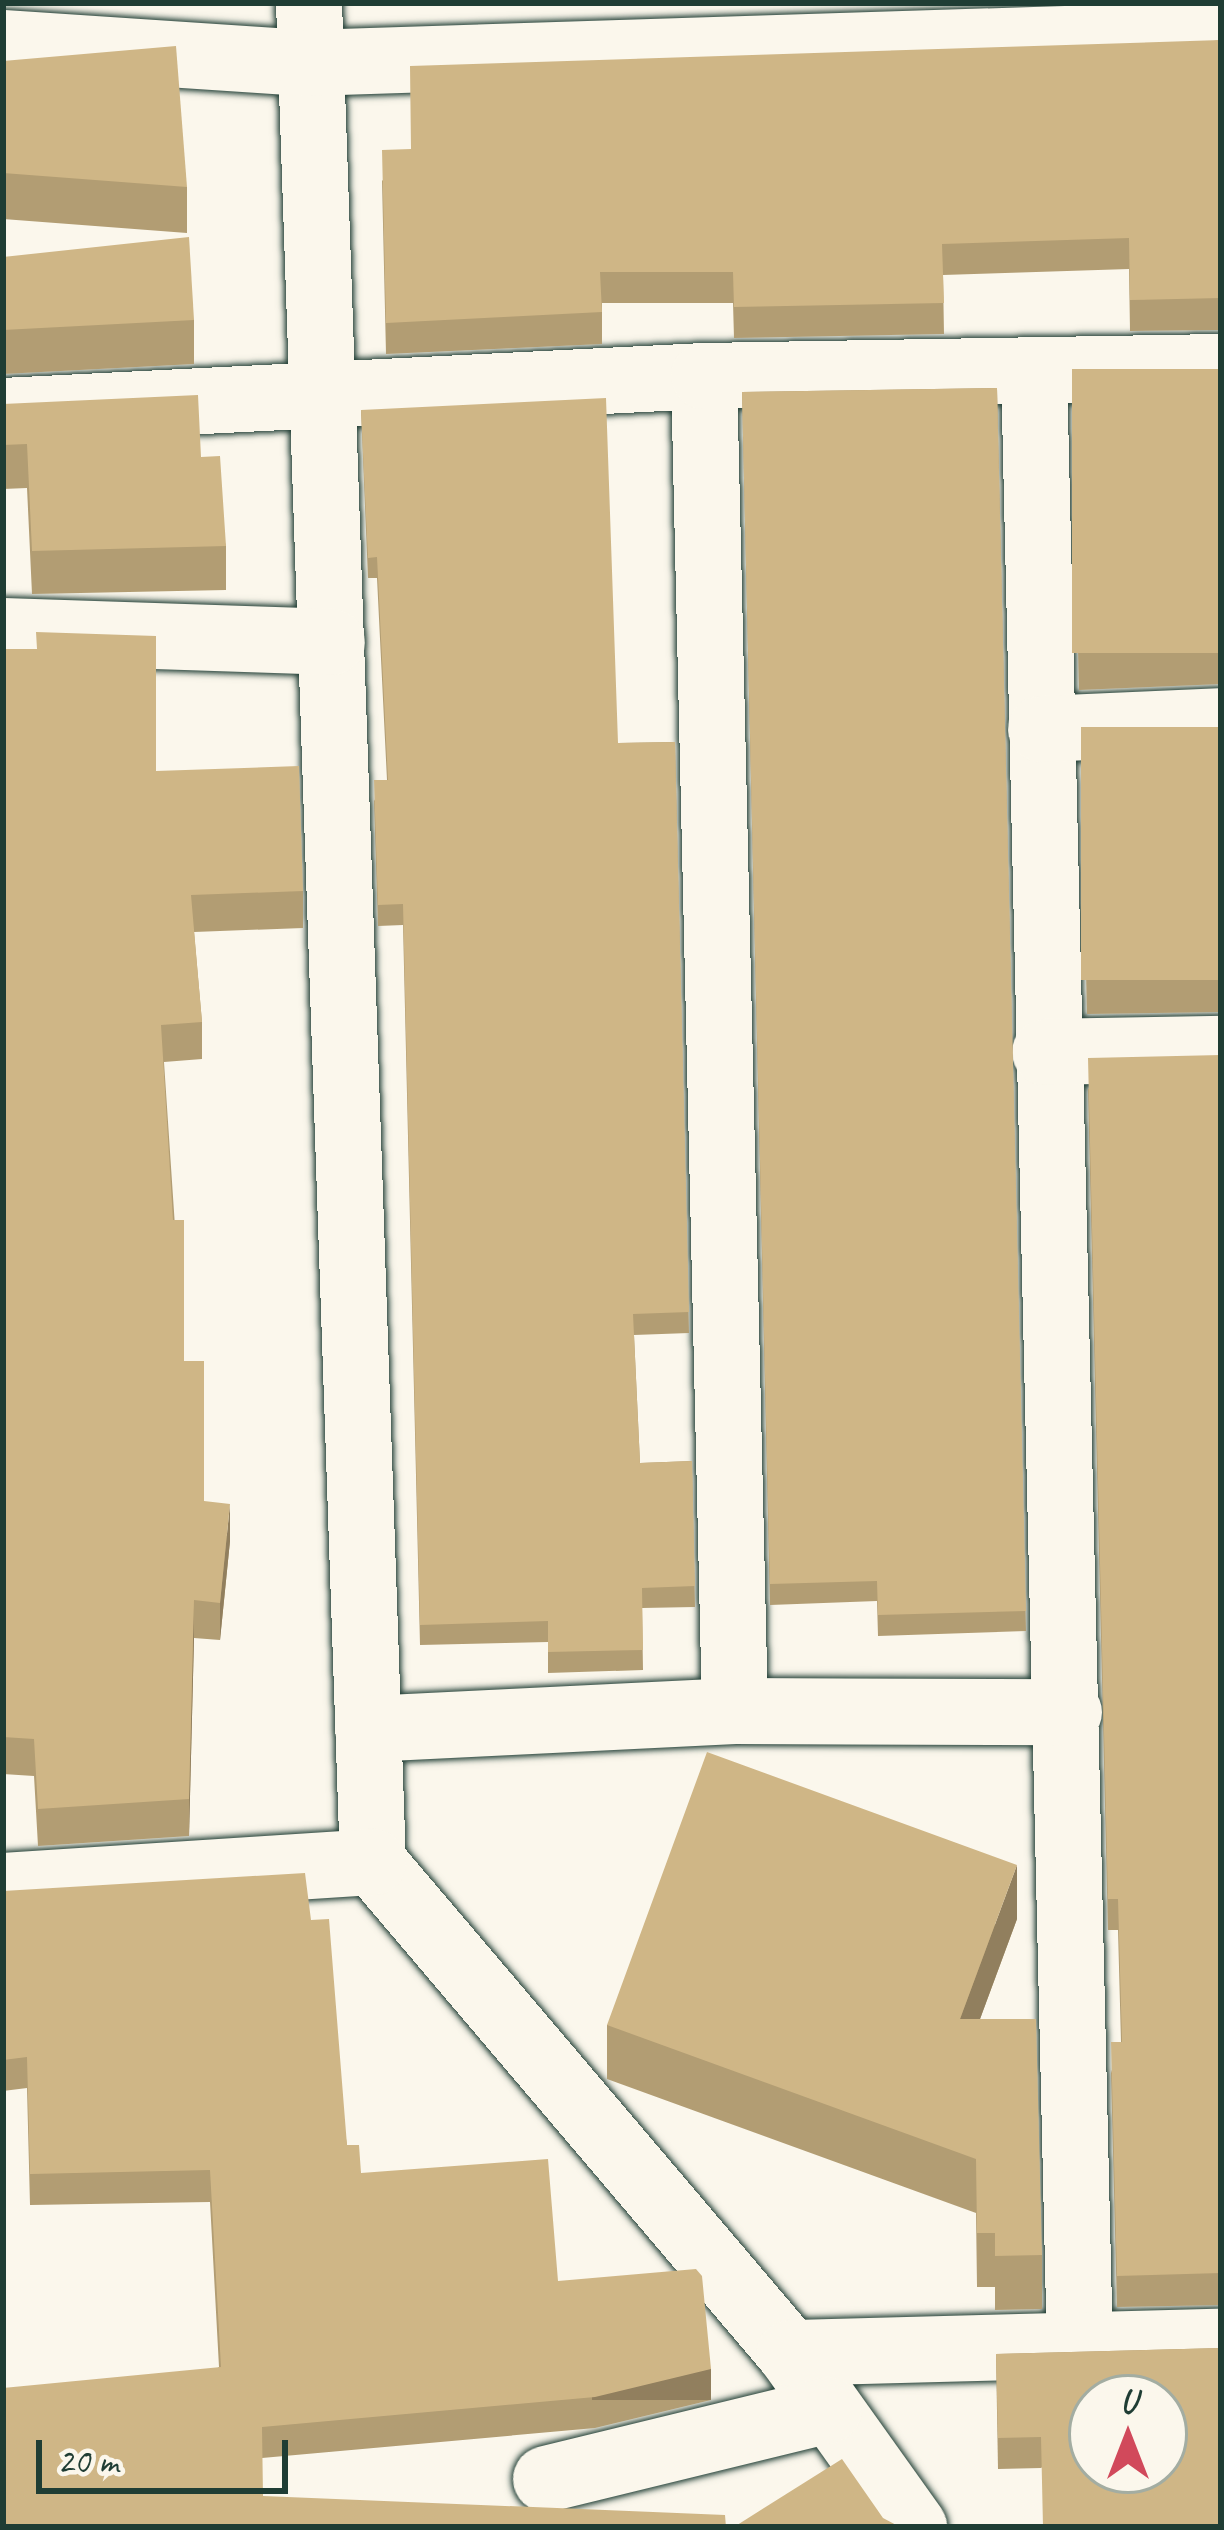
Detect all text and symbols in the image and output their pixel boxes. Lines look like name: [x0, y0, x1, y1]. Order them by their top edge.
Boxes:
north arrow: [1068, 2374, 1188, 2494]
text: U: [1120, 2380, 1136, 2422]
scale bar: [42, 2416, 294, 2490]
text: 20 m: [57, 2438, 118, 2484]

